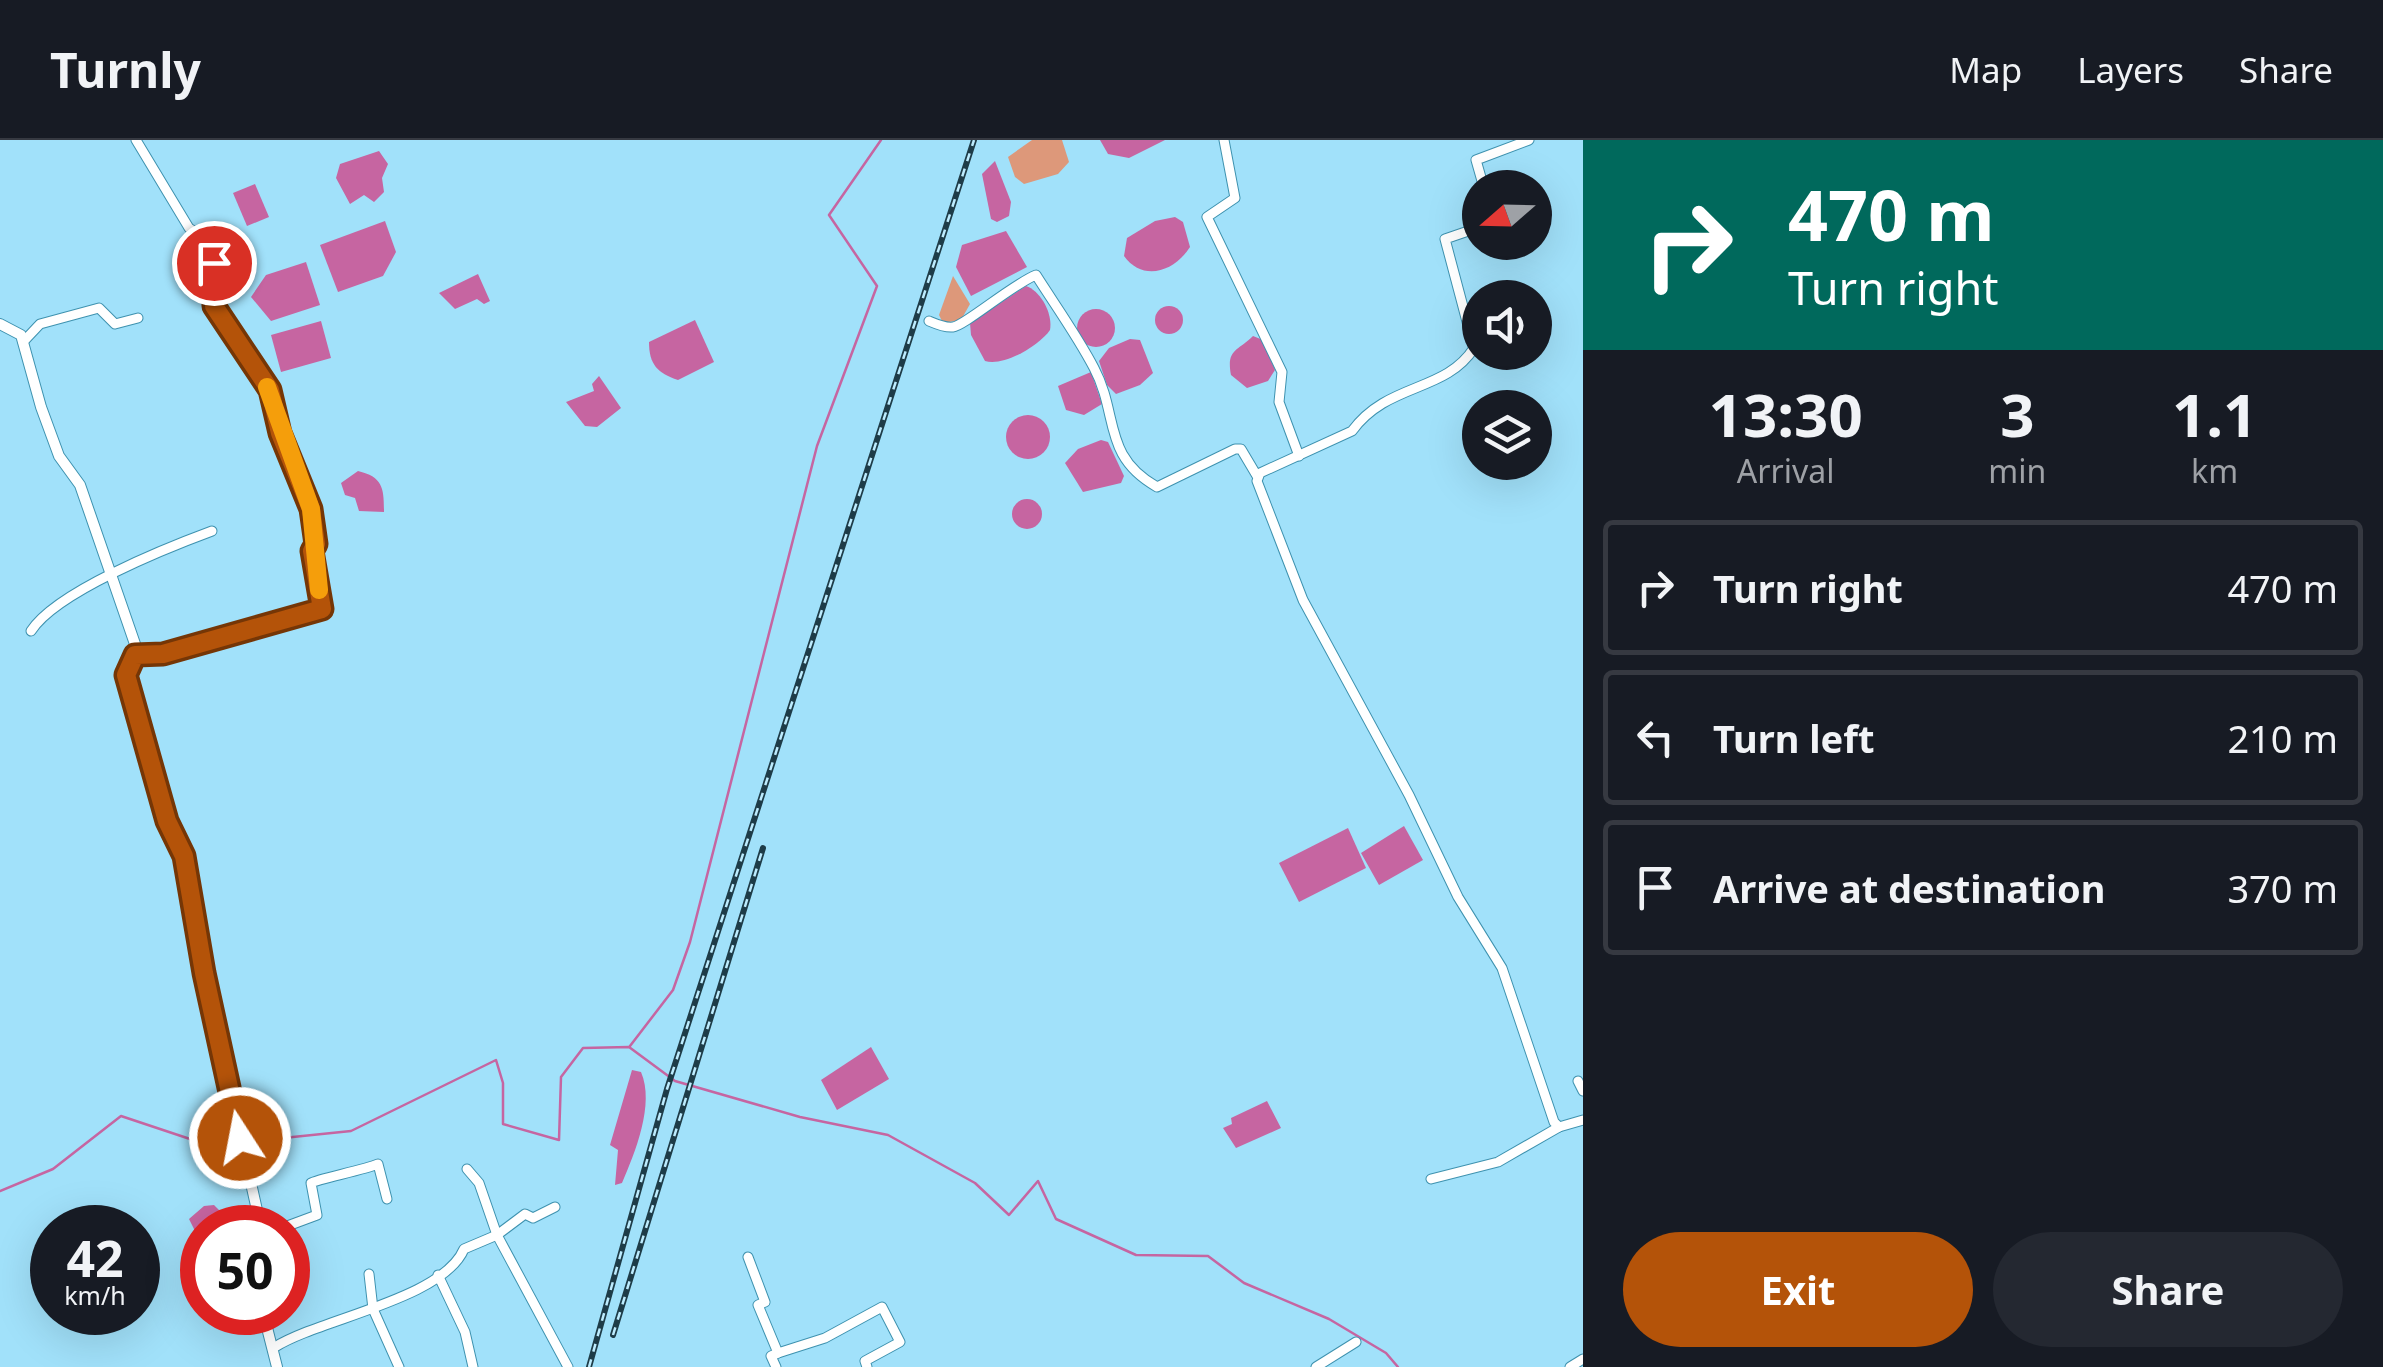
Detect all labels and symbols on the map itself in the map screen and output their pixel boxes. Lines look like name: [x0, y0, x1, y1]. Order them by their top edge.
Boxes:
north arrow: [1462, 170, 1552, 260]
pin: [172, 221, 257, 306]
position arrow: [188, 1086, 292, 1190]
speed limit sign: 50: [180, 1205, 310, 1335]

